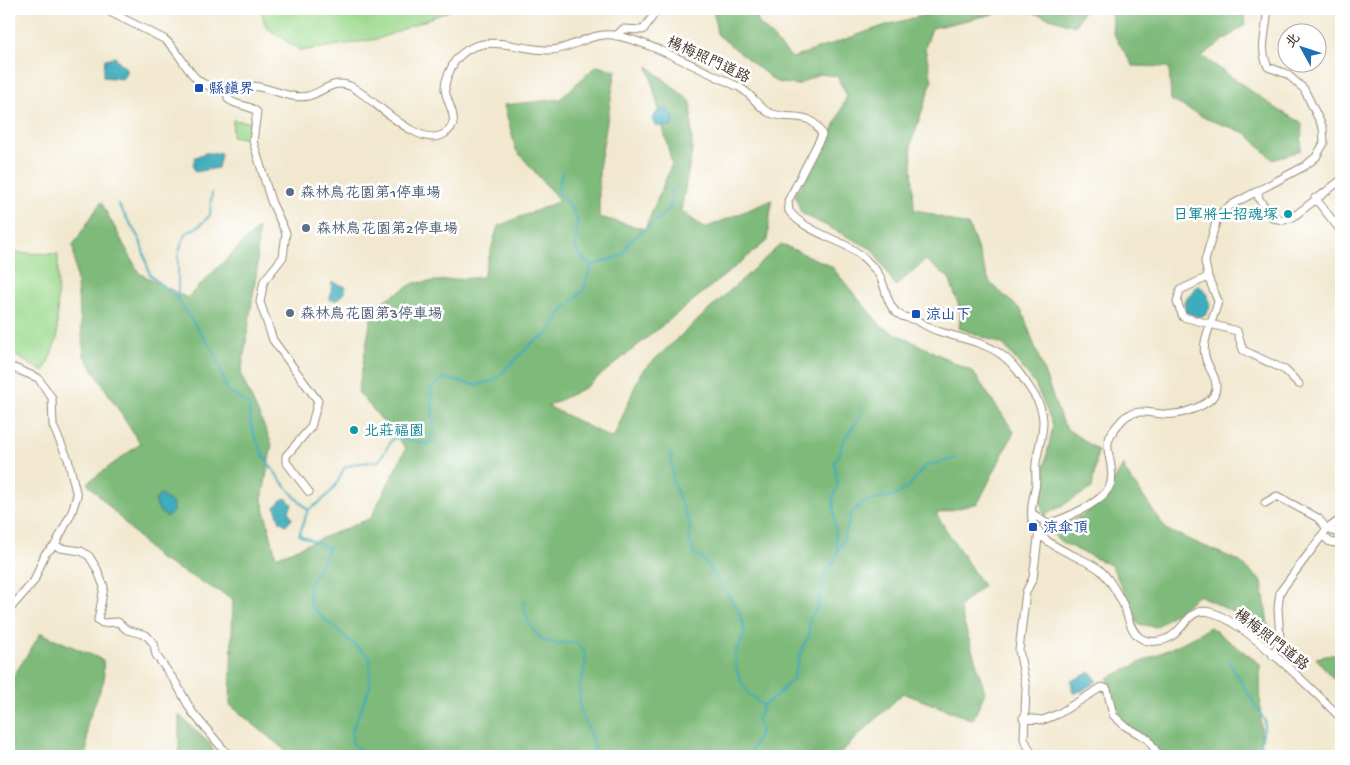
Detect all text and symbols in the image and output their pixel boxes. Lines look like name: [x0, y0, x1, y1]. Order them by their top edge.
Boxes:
north arrow: [1278, 22, 1328, 72]
text: 北: [1283, 30, 1305, 52]
street label: 楊梅照門道路: [664, 33, 753, 88]
place label: 縣鎮界: [209, 81, 254, 99]
marker: 縣鎮界: [193, 82, 205, 94]
place label: 森林鳥花園第1停車場: [300, 185, 441, 203]
marker: 森林鳥花園第1停車場: [284, 186, 296, 198]
place label: 日軍將士招魂塚: [1173, 207, 1278, 225]
marker: 日軍將士招魂塚: [1282, 208, 1294, 220]
place label: 森林鳥花園第2停車場: [316, 221, 458, 239]
marker: 森林鳥花園第2停車場: [300, 222, 312, 234]
place label: 森林鳥花園第3停車場: [300, 306, 443, 324]
marker: 森林鳥花園第3停車場: [284, 307, 296, 319]
place label: 涼山下: [926, 307, 971, 325]
marker: 涼山下: [910, 308, 922, 320]
place label: 北莊福園: [364, 423, 424, 441]
marker: 北莊福園: [348, 424, 360, 436]
place label: 涼傘頂: [1043, 520, 1088, 538]
marker: 涼傘頂: [1027, 521, 1039, 533]
street label: 楊梅照門道路: [1230, 605, 1312, 675]

